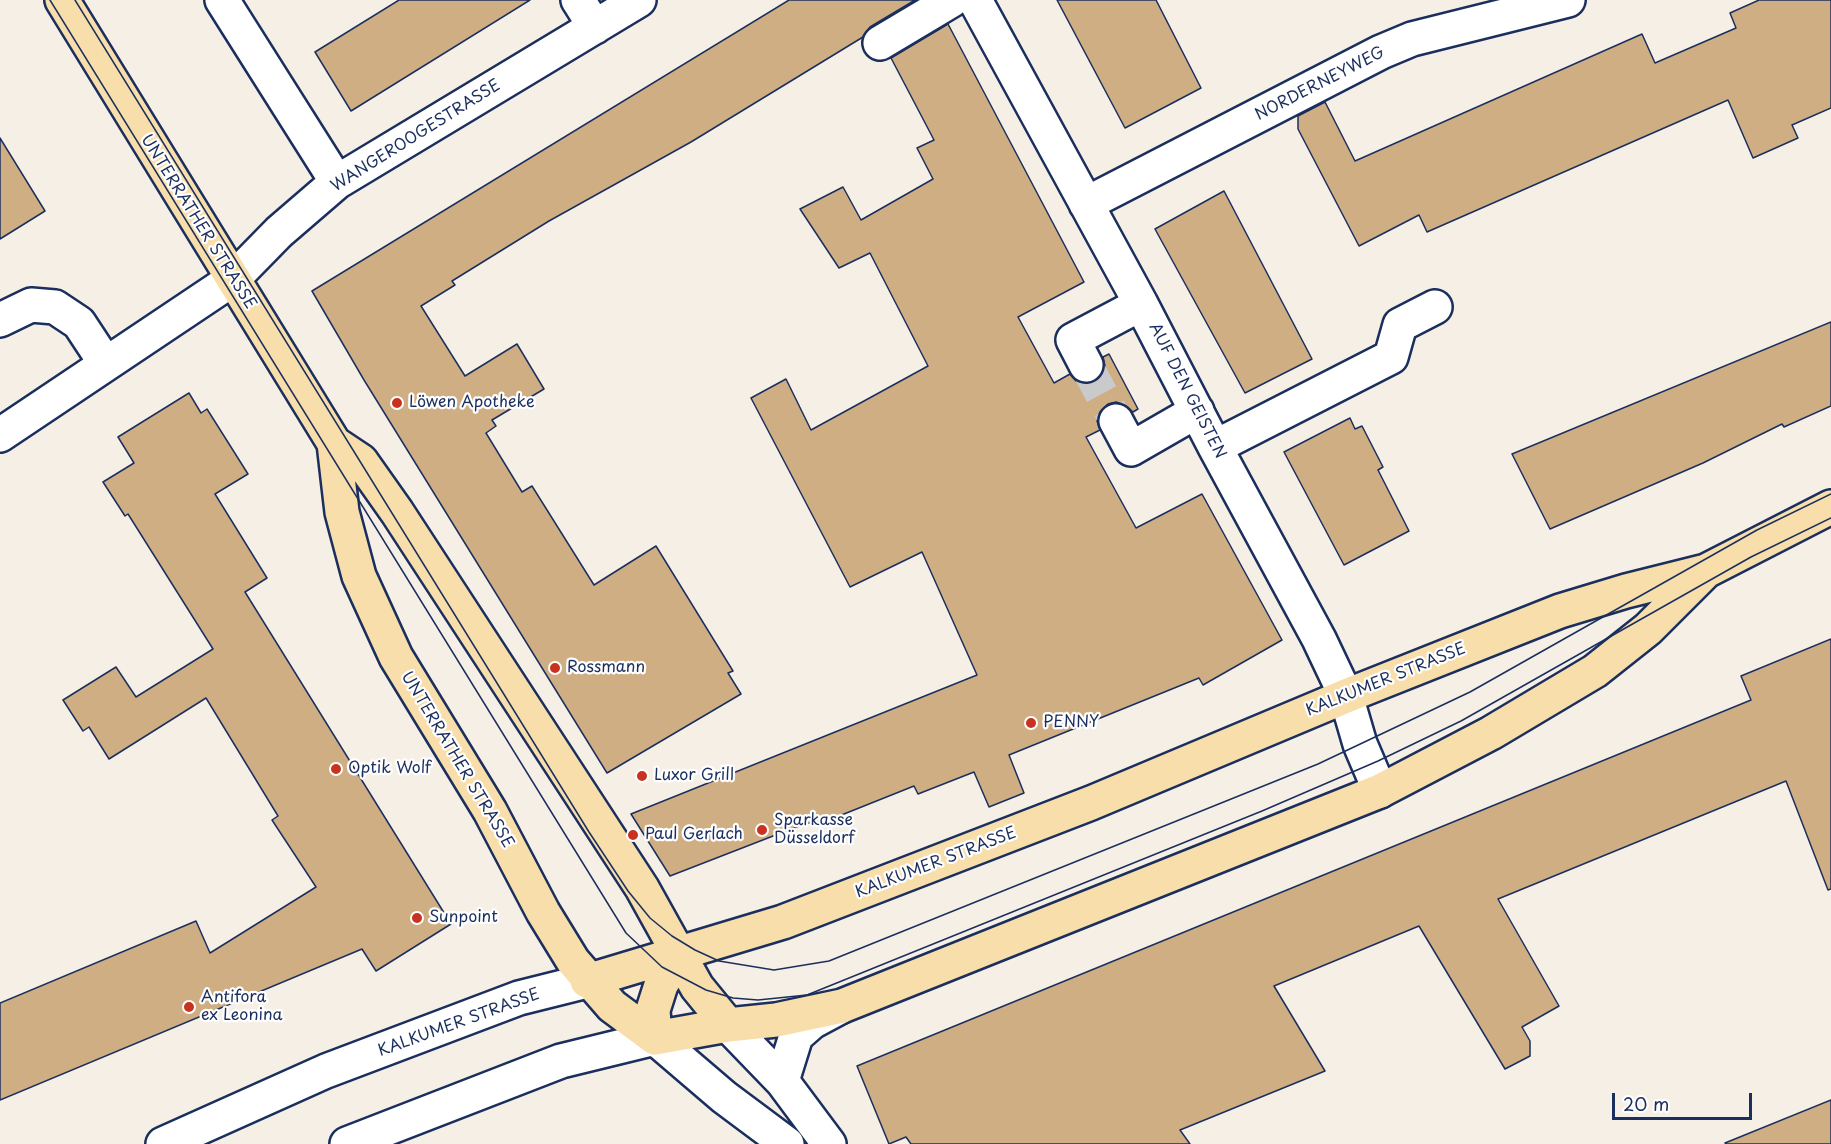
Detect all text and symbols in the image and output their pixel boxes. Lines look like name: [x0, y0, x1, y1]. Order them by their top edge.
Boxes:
street label: NORDERNEYWEG: [1252, 43, 1388, 125]
street label: WANGEROOGESTRASSE: [328, 76, 504, 196]
street label: UNTERRATHER STRASSE: [136, 131, 260, 313]
street label: AUF DEN GEISTEN: [1144, 320, 1230, 462]
place label: Löwen Apotheke: [409, 393, 535, 413]
marker: Löwen Apotheke: [390, 396, 404, 410]
street label: KALKUMER STRASSE: [1303, 639, 1469, 721]
place label: Rossmann: [567, 658, 645, 678]
marker: Rossmann: [548, 661, 562, 675]
street label: UNTERRATHER STRASSE: [397, 668, 517, 852]
place label: PENNY: [1043, 713, 1099, 733]
marker: PENNY: [1024, 716, 1038, 730]
place label: Optik Wolf: [348, 759, 431, 779]
marker: Optik Wolf: [329, 762, 343, 776]
place label: Luxor Grill: [654, 766, 734, 786]
marker: Luxor Grill: [635, 769, 649, 783]
place label: Sparkasse Düsseldorf: [774, 811, 855, 849]
marker: Sparkasse Düsseldorf: [755, 823, 769, 837]
street label: KALKUMER STRASSE: [853, 823, 1019, 903]
place label: Paul Gerlach: [645, 825, 743, 845]
marker: Paul Gerlach: [626, 828, 640, 842]
place label: Sunpoint: [429, 908, 498, 928]
marker: Sunpoint: [410, 911, 424, 925]
street label: KALKUMER STRASSE: [375, 985, 543, 1061]
place label: Antifora ex Leonina: [201, 988, 283, 1026]
marker: Antifora ex Leonina: [182, 1000, 196, 1014]
scale bar: [1615, 1081, 1754, 1119]
text: 20 m: [1623, 1090, 1669, 1117]

